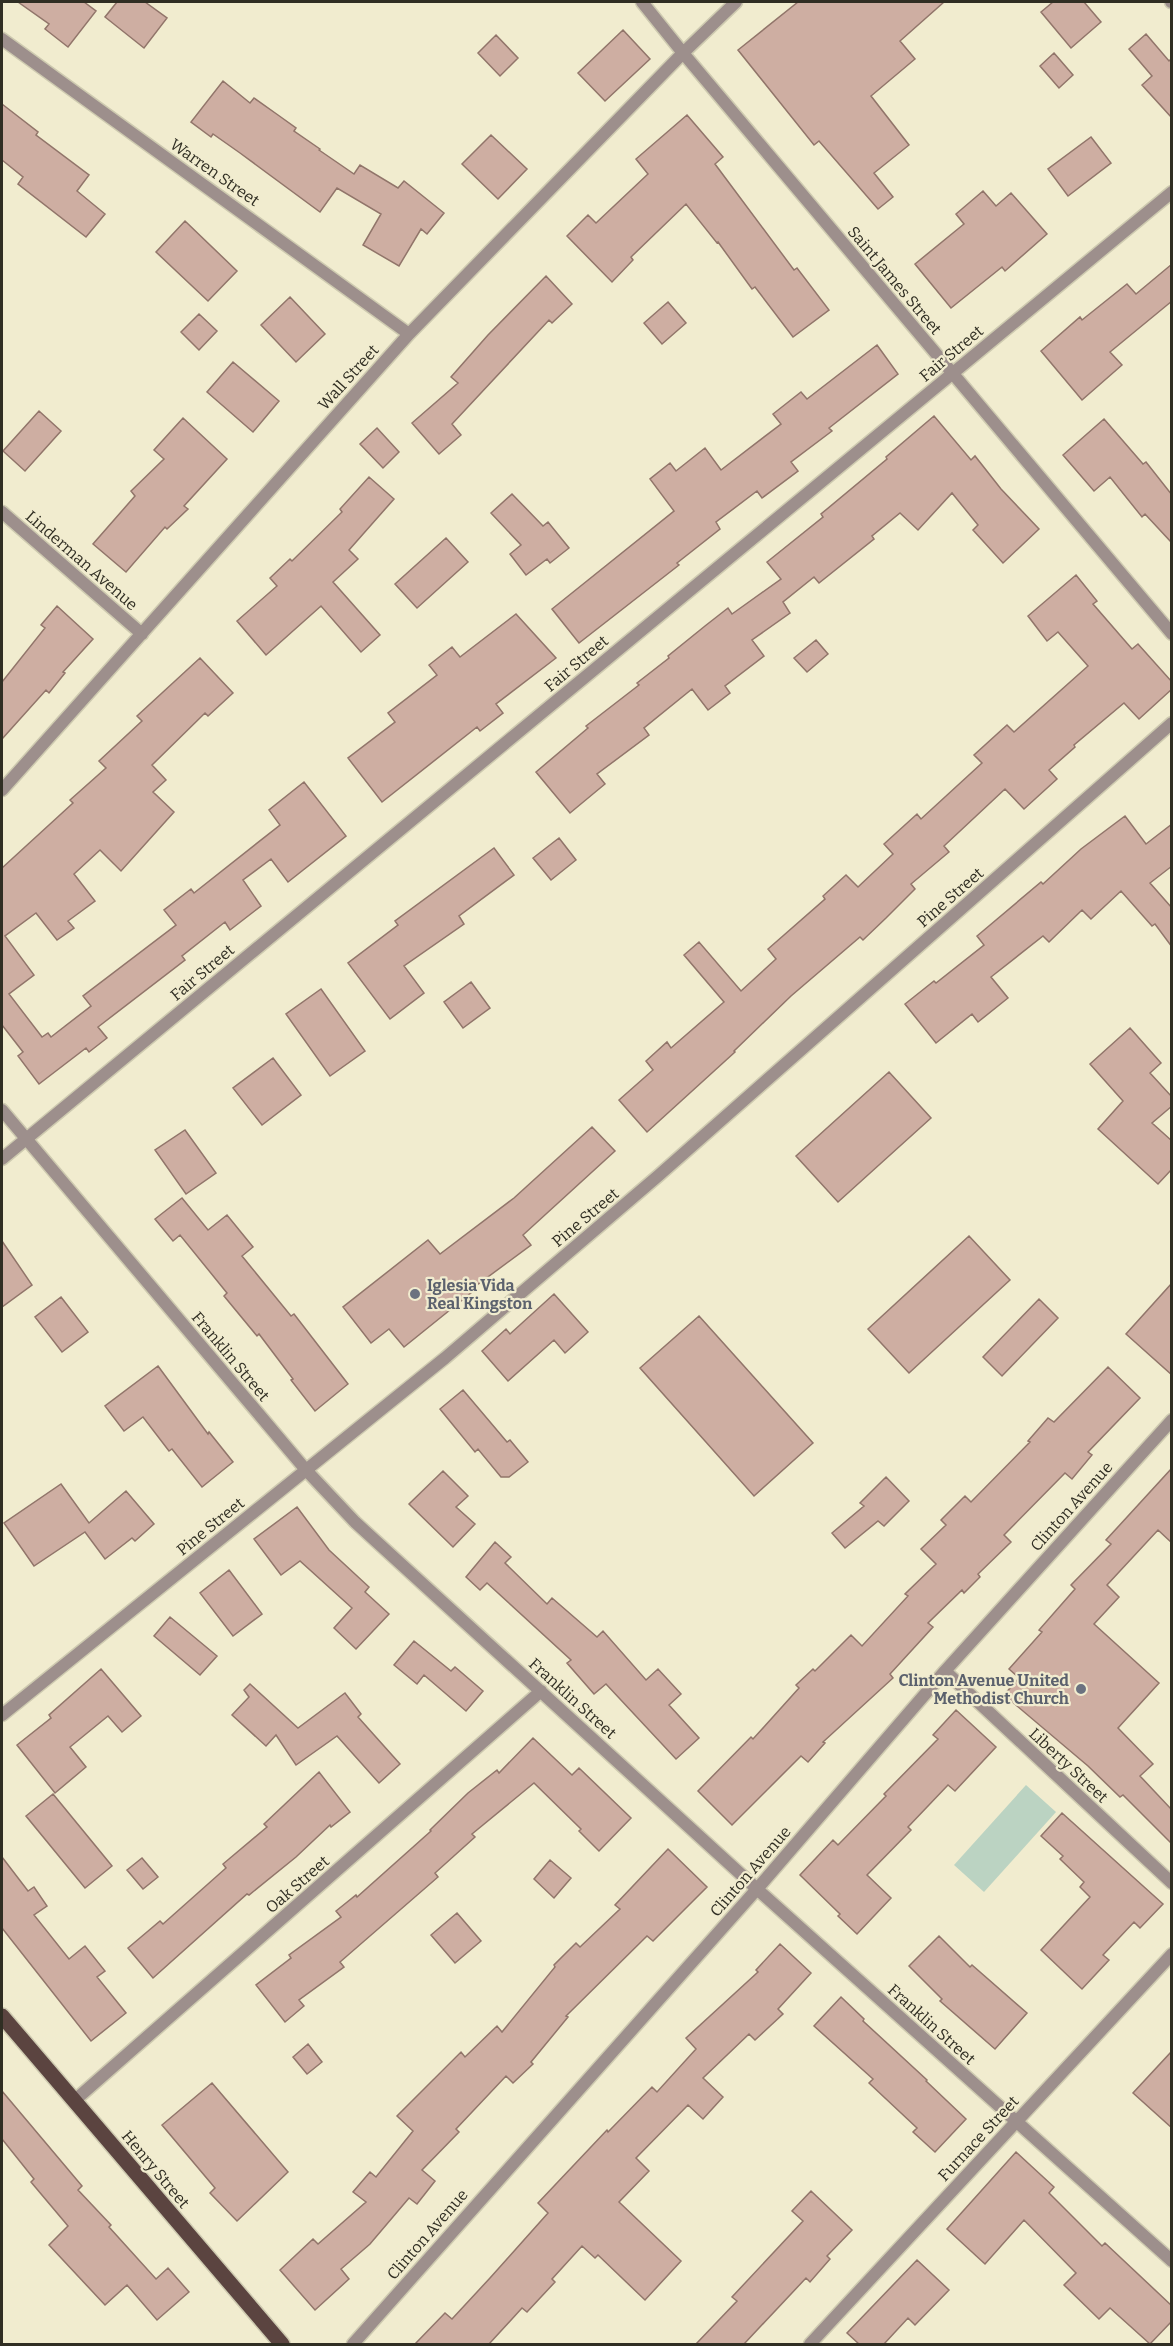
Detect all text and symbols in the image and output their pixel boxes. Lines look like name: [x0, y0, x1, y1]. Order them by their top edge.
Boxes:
street label: Warren Street: [166, 135, 263, 210]
street label: Saint James Street: [844, 222, 946, 339]
street label: Fair Street: [916, 321, 987, 386]
street label: Wall Street: [314, 341, 383, 414]
street label: Linderman Avenue: [22, 507, 142, 614]
street label: Fair Street: [541, 631, 612, 696]
street label: Pine Street: [913, 863, 987, 931]
street label: Fair Street: [167, 940, 238, 1005]
street label: Pine Street: [548, 1184, 623, 1251]
place label: Iglesia Vida Real Kingston: [427, 1276, 533, 1313]
marker: Iglesia Vida Real Kingston: [408, 1287, 422, 1301]
street label: Franklin Street: [188, 1308, 274, 1405]
street label: Clinton Avenue: [1026, 1458, 1116, 1555]
street label: Pine Street: [173, 1493, 248, 1559]
street label: Franklin Street: [525, 1654, 620, 1743]
place label: Clinton Avenue United Methodist Church: [898, 1671, 1069, 1708]
marker: Clinton Avenue United Methodist Church: [1074, 1682, 1088, 1696]
street label: Liberty Street: [1025, 1724, 1112, 1807]
street label: Clinton Avenue: [706, 1822, 795, 1920]
street label: Oak Street: [262, 1852, 333, 1917]
street label: Franklin Street: [884, 1980, 979, 2069]
street label: Furnace Street: [934, 2092, 1023, 2185]
street label: Henry Street: [118, 2127, 194, 2212]
street label: Clinton Avenue: [383, 2185, 472, 2283]

